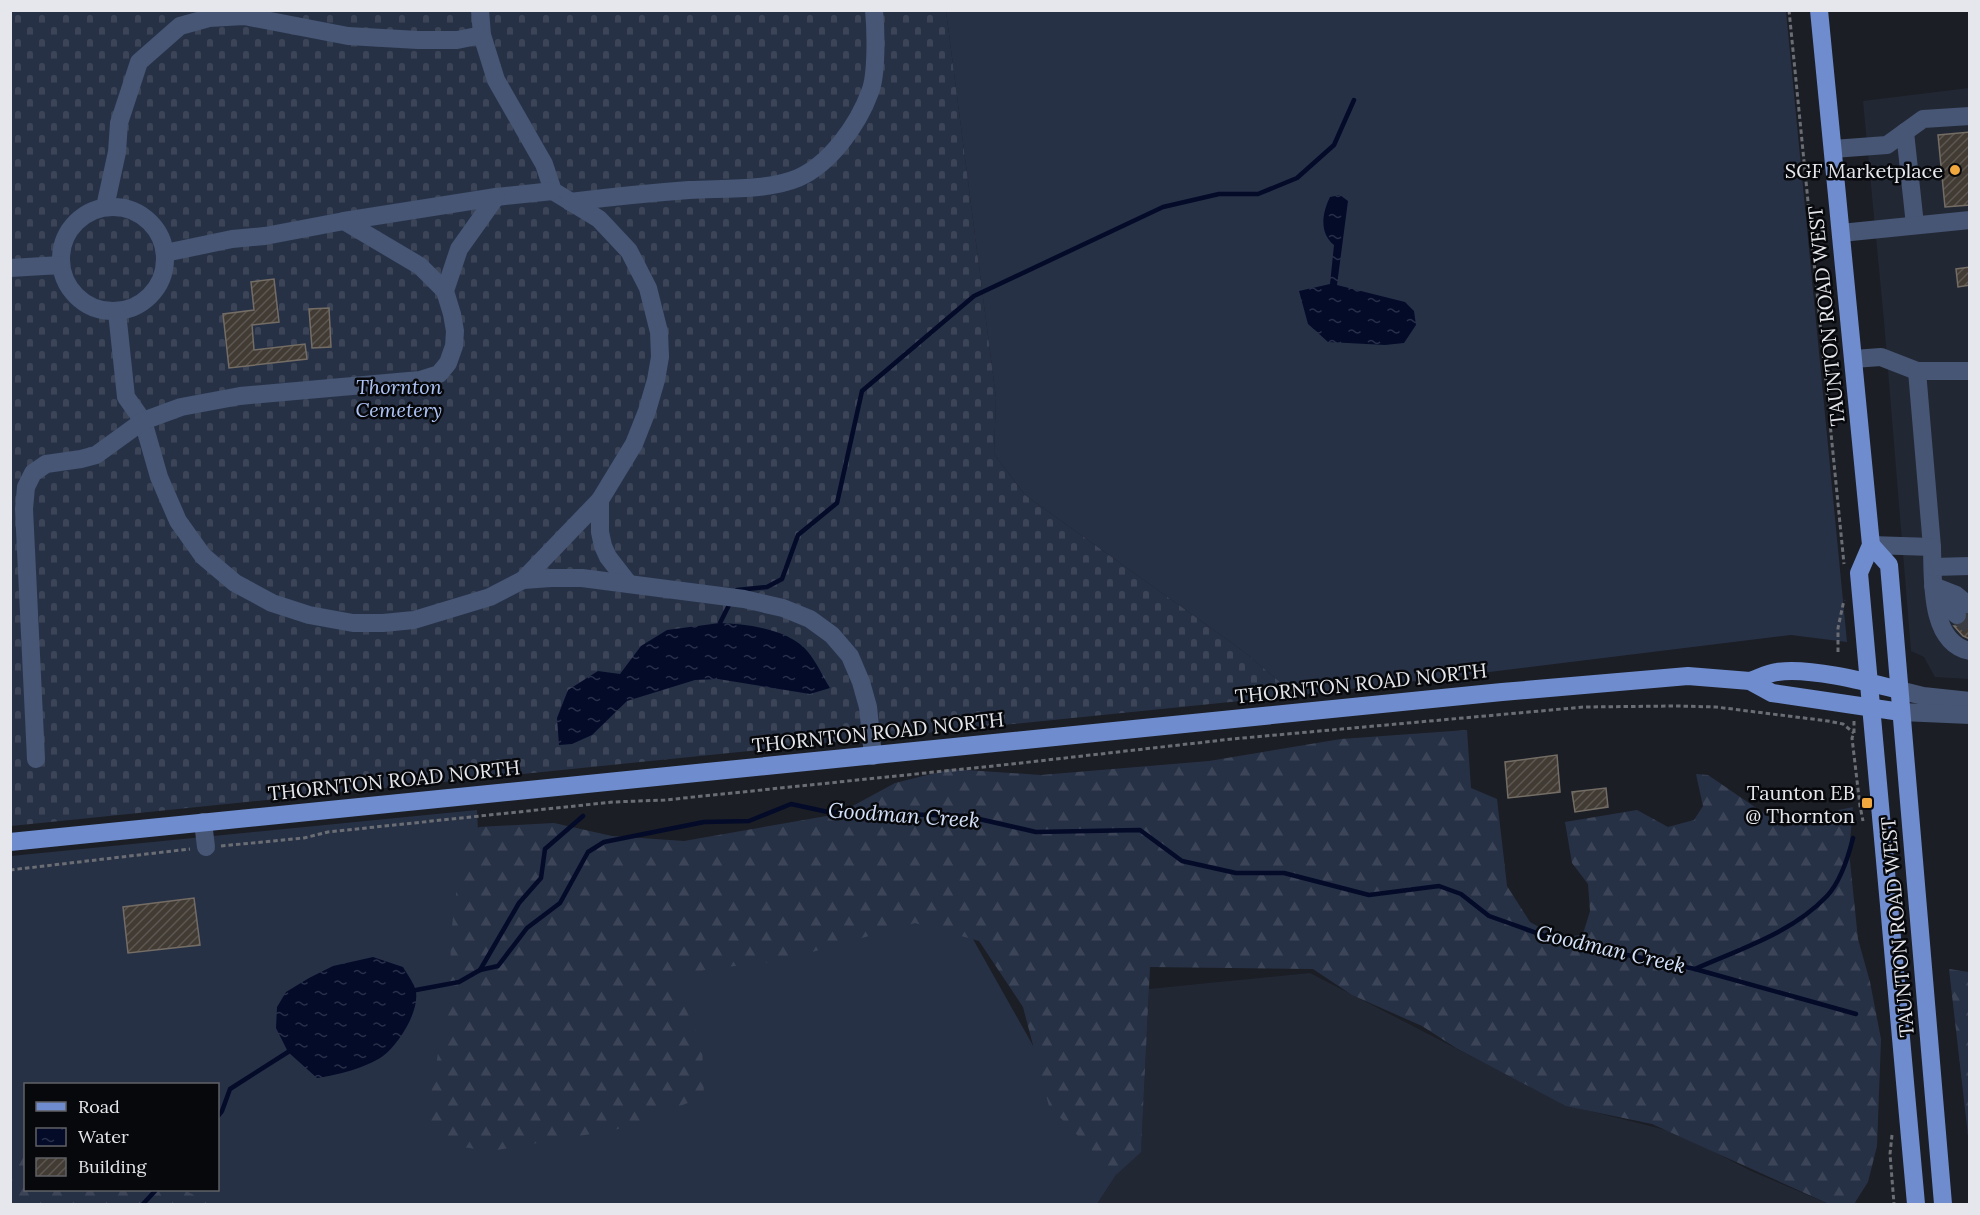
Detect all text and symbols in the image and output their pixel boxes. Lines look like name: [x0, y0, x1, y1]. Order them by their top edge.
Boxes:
place label: SGF Marketplace: [1785, 158, 1943, 183]
marker: SGF Marketplace: [1948, 163, 1962, 177]
street label: TAUNTON ROAD WEST: [1802, 205, 1850, 427]
park label: Thornton Cemetery: [356, 374, 443, 422]
street label: THORNTON ROAD NORTH: [1234, 657, 1488, 709]
street label: THORNTON ROAD NORTH: [751, 706, 1005, 758]
street label: THORNTON ROAD NORTH: [267, 754, 521, 806]
place label: Taunton EB @ Thornton: [1745, 780, 1855, 828]
water label: Goodman Creek: [827, 796, 981, 834]
marker: Taunton EB @ Thornton: [1860, 796, 1874, 810]
street label: TAUNTON ROAD WEST: [1875, 816, 1919, 1038]
water label: Goodman Creek: [1534, 919, 1688, 979]
legend: [24, 1083, 219, 1191]
text: Road: [78, 1095, 120, 1118]
text: Water: [78, 1125, 129, 1148]
text: Building: [78, 1155, 148, 1178]

